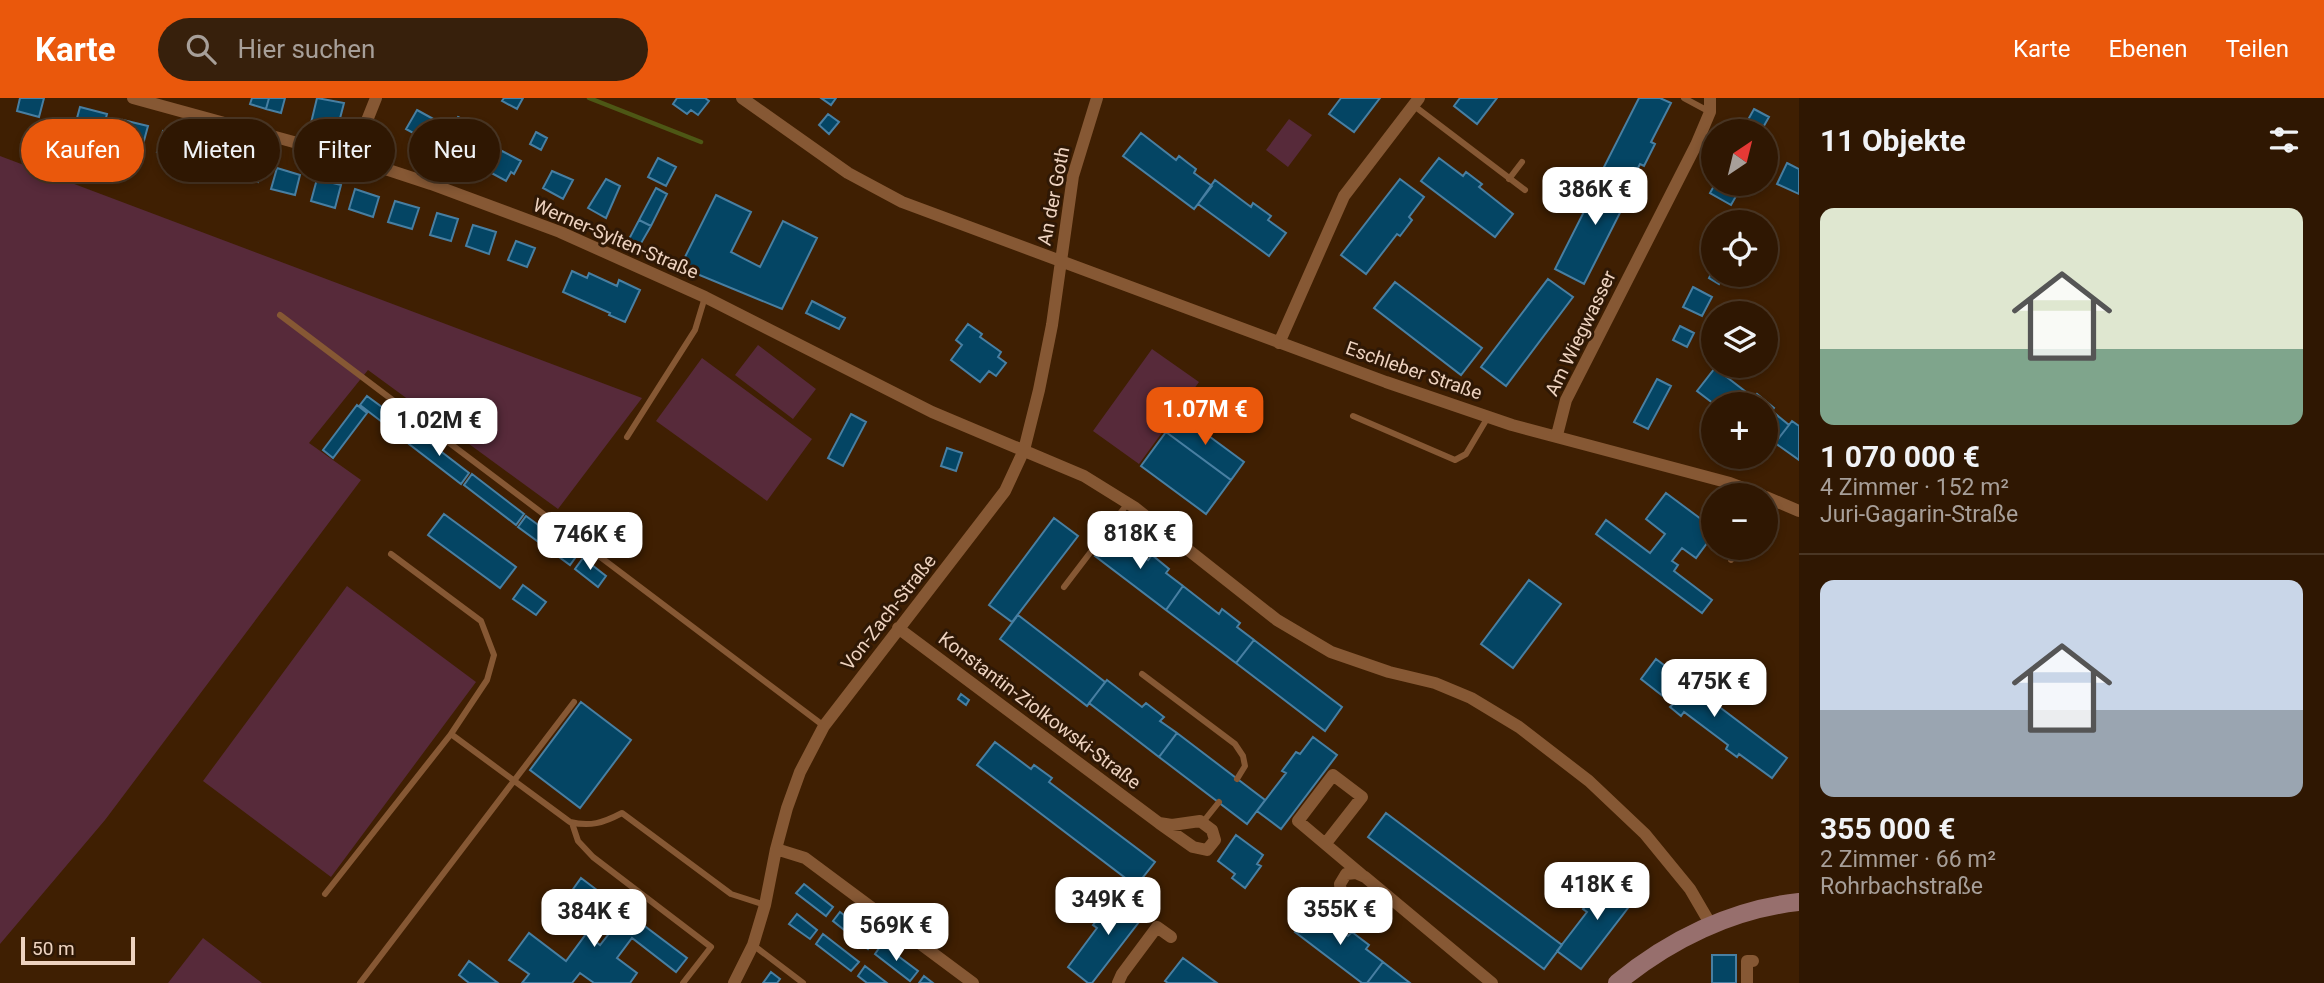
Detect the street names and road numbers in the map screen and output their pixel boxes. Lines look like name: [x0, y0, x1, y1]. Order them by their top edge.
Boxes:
street label: An der Goth: [1033, 145, 1074, 247]
street label: Werner-Sylten-Straße: [530, 193, 702, 284]
street label: Am Wiegwasser: [1540, 266, 1621, 400]
street label: Eschleber Straße: [1343, 336, 1485, 405]
street label: Von-Zach-Straße: [836, 550, 941, 675]
street label: Konstantin-Ziolkowski-Straße: [934, 627, 1145, 794]

